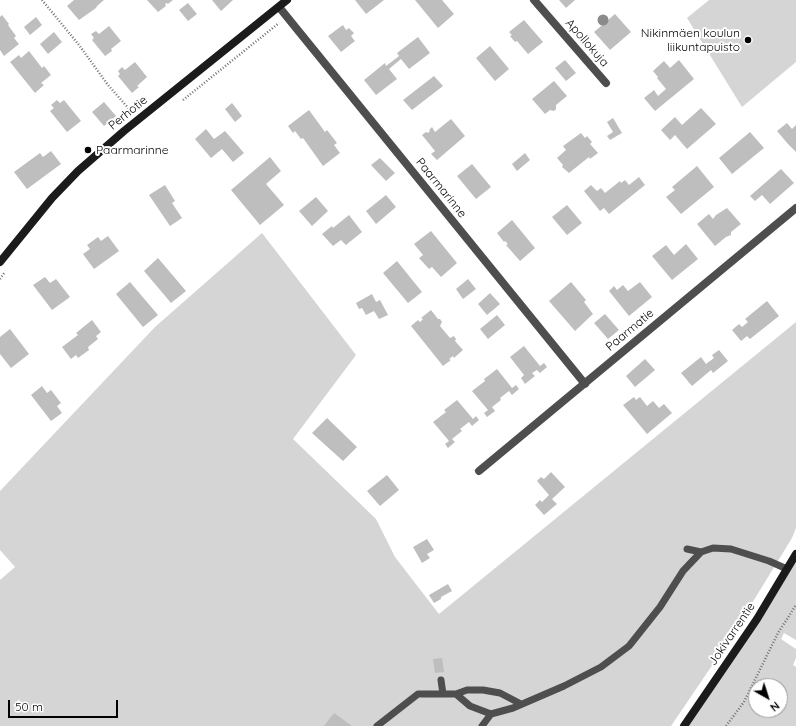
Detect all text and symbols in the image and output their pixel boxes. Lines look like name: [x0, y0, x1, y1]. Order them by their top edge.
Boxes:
street label: Apollokuja: [562, 16, 612, 70]
place label: Nikinmäen koulun liikuntapuisto: [641, 26, 740, 54]
marker: Nikinmäen koulun liikuntapuisto: [743, 35, 753, 45]
street label: Perhotie: [106, 93, 150, 133]
place label: Paarmarinne: [96, 143, 168, 157]
marker: Paarmarinne: [83, 145, 93, 155]
street label: Paarmarinne: [413, 155, 469, 221]
street label: Paarmatie: [603, 306, 657, 354]
street label: Jokivarrentie: [706, 600, 758, 668]
north arrow: [748, 678, 788, 718]
scale bar: [10, 692, 120, 718]
text: 50 m: [15, 699, 43, 714]
text: N: [767, 699, 782, 715]

